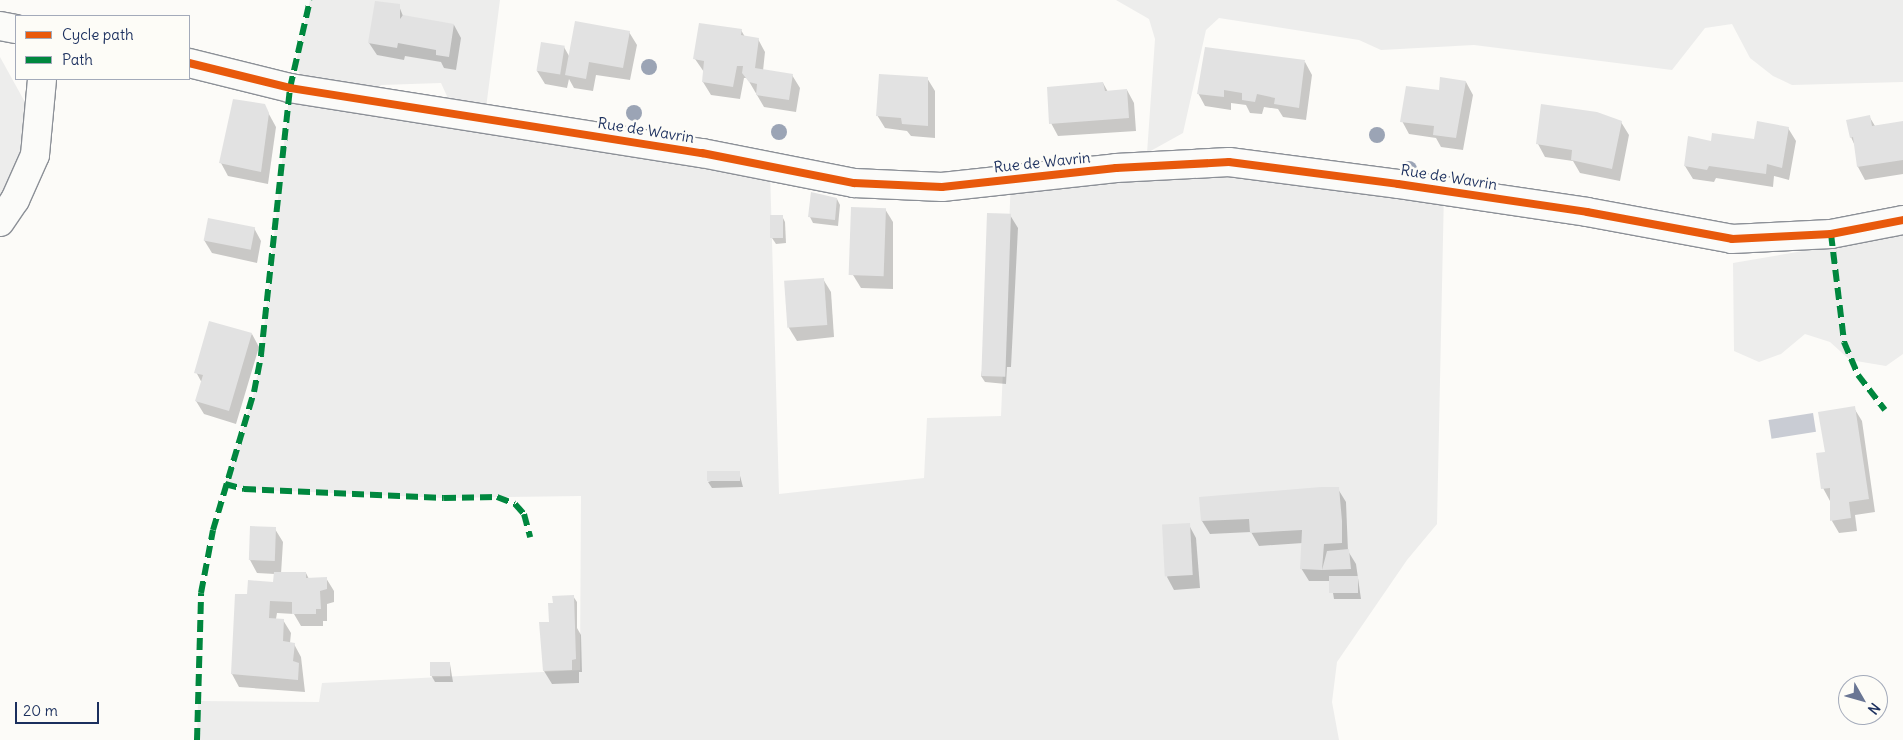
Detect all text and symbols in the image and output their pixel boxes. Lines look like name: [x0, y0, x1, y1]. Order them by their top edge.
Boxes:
legend: [15, 15, 190, 80]
text: Cycle path: [62, 25, 134, 44]
text: Path: [62, 50, 93, 69]
street label: Rue de Wavrin: [597, 113, 695, 147]
street label: Rue de Wavrin: [993, 148, 1091, 176]
street label: Rue de Wavrin: [1400, 160, 1498, 194]
north arrow: [1838, 675, 1888, 725]
scale bar: [18, 692, 101, 724]
text: N: [1864, 699, 1884, 718]
text: 20 m: [23, 701, 58, 720]

